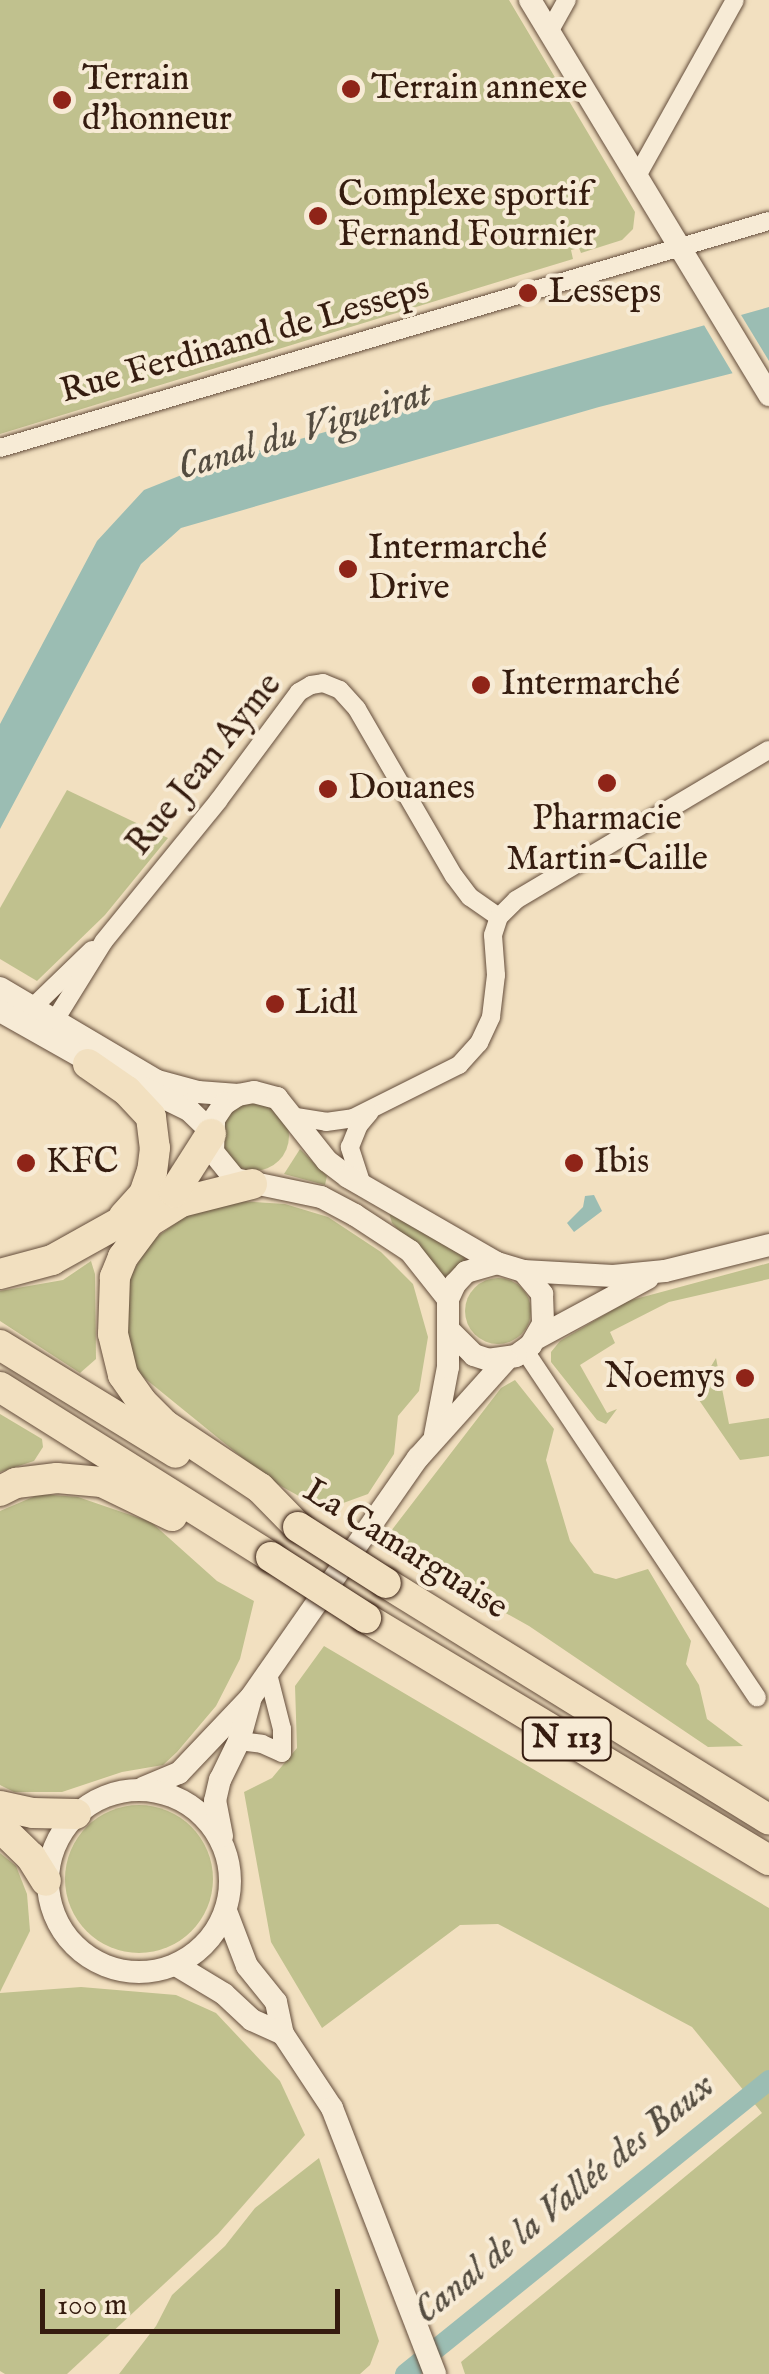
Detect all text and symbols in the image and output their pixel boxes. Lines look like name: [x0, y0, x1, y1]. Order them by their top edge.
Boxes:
place label: Terrain d'honneur: [82, 59, 232, 141]
place label: Terrain annexe: [371, 68, 587, 110]
marker: Terrain annexe: [340, 78, 362, 100]
marker: Terrain d'honneur: [51, 89, 73, 111]
place label: Complexe sportif Fernand Fournier: [338, 175, 596, 257]
marker: Complexe sportif Fernand Fournier: [307, 205, 329, 227]
street label: Rue Ferdinand de Lesseps: [56, 268, 434, 414]
place label: Lesseps: [548, 272, 661, 314]
marker: Lesseps: [517, 282, 539, 304]
water label: Canal du Vigueirat: [172, 372, 438, 492]
place label: Intermarché Drive: [368, 528, 547, 610]
marker: Intermarché Drive: [337, 558, 359, 580]
place label: Intermarché: [501, 664, 680, 706]
street label: Rue Jean Ayme: [119, 665, 291, 865]
marker: Intermarché: [470, 674, 492, 696]
place label: Douanes: [348, 768, 475, 810]
marker: Pharmacie Martin-Caille: [596, 772, 618, 794]
marker: Douanes: [317, 778, 339, 800]
place label: Pharmacie Martin-Caille: [506, 799, 708, 881]
place label: Lidl: [295, 983, 357, 1025]
marker: Lidl: [264, 993, 286, 1015]
place label: KFC: [46, 1142, 119, 1184]
place label: Ibis: [594, 1142, 649, 1184]
marker: KFC: [15, 1152, 37, 1174]
marker: Ibis: [563, 1152, 585, 1174]
place label: Noemys: [604, 1357, 725, 1399]
marker: Noemys: [734, 1367, 756, 1389]
street label: La Camarguaise: [295, 1471, 515, 1629]
road number: N 113: [520, 1712, 614, 1766]
water label: Canal de la Vallée des Baux: [406, 2065, 724, 2335]
scale bar: [45, 2269, 345, 2331]
text: 100 m: [57, 2287, 127, 2325]

